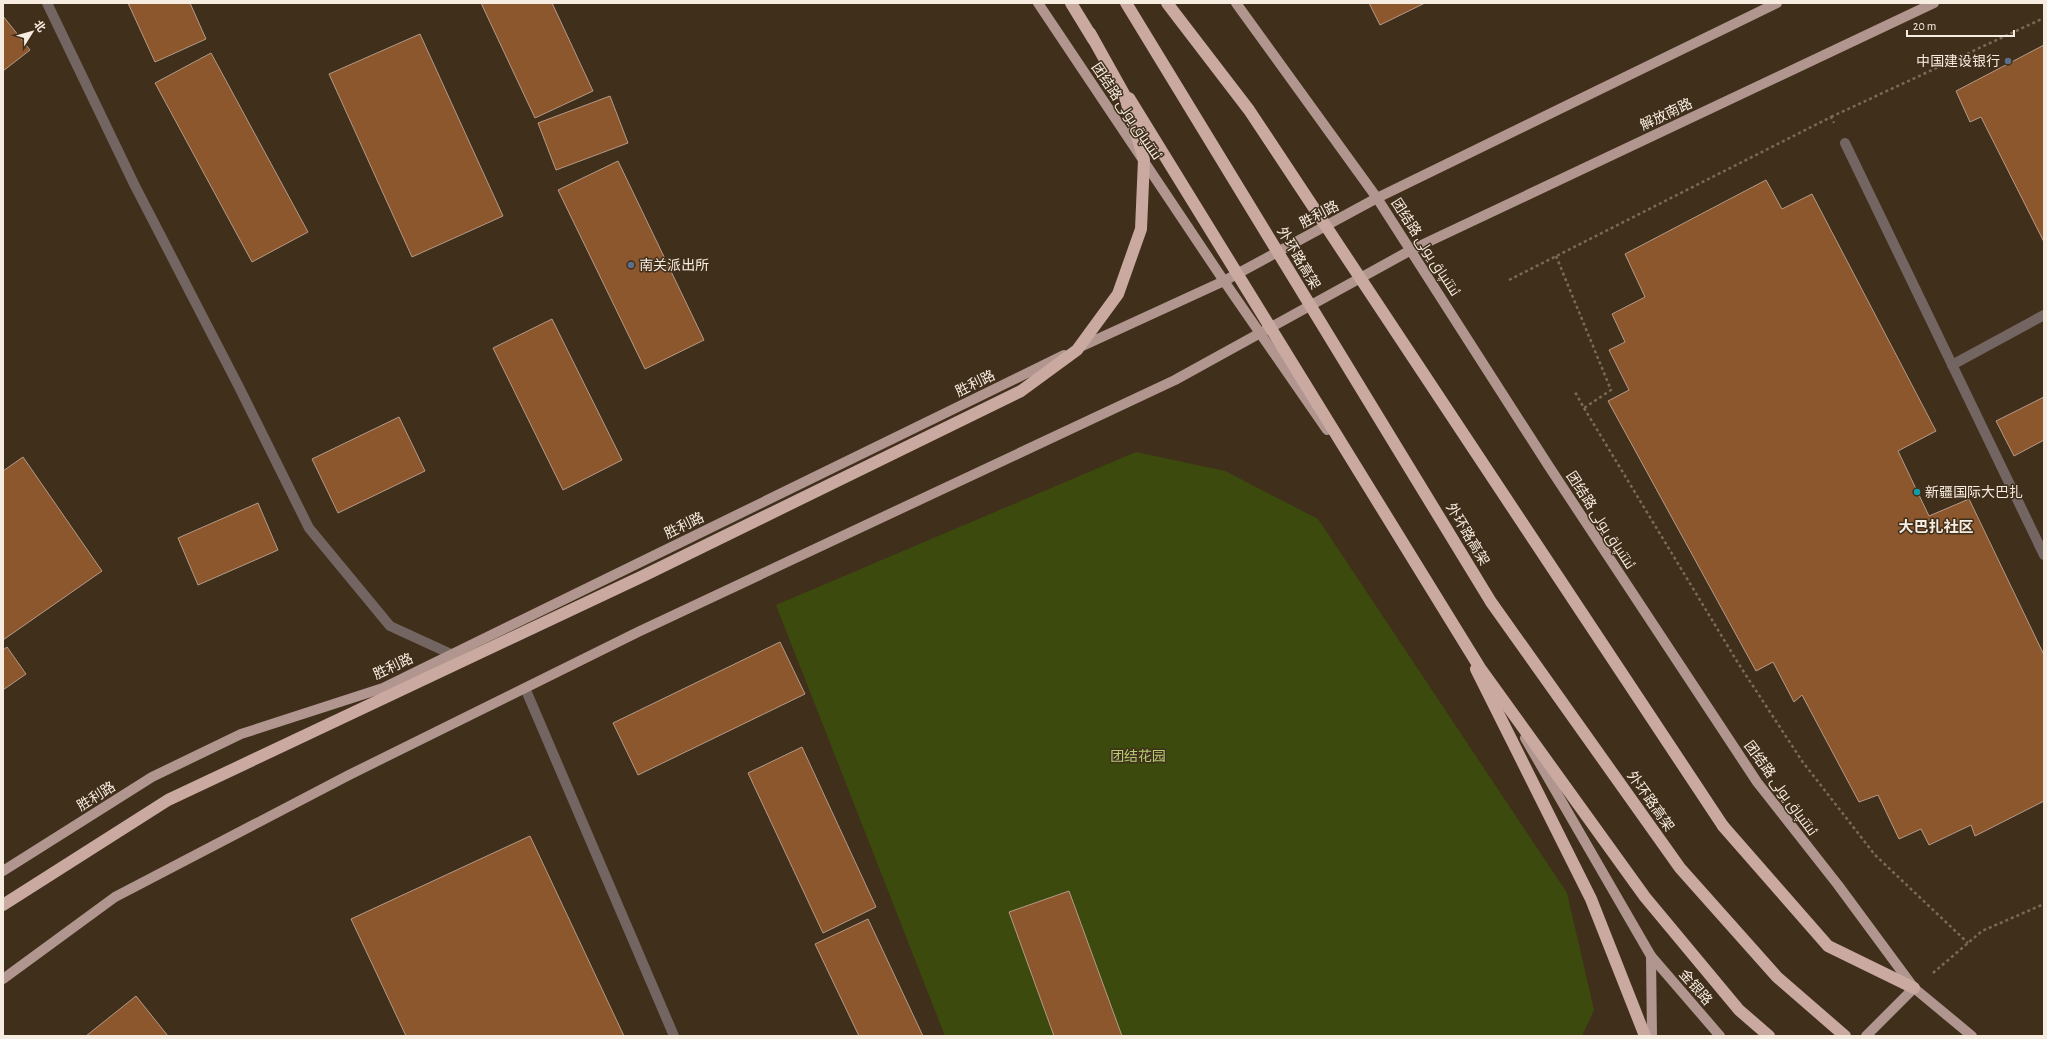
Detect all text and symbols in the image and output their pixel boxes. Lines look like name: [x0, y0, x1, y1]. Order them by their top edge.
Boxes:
north arrow: [12, 12, 52, 52]
scale bar: [1907, 12, 2014, 38]
text: 北: [32, 19, 47, 34]
text: 20 m: [1913, 20, 1936, 32]
place label: 中国建设银行: [1916, 54, 2000, 69]
marker: 中国建设银行: [2003, 56, 2013, 66]
street label: 团结路 ئىتتىپاق يولى: [1087, 60, 1165, 164]
street label: 解放南路: [1638, 96, 1695, 133]
street label: 团结路 ئىتتىپاق يولى: [1387, 196, 1463, 300]
street label: 胜利路: [1297, 198, 1341, 231]
street label: 外环路高架: [1274, 224, 1324, 292]
place label: 南关派出所: [639, 258, 709, 273]
marker: 南关派出所: [626, 260, 636, 270]
street label: 胜利路: [953, 368, 997, 399]
street label: 团结路 ئىتتىپاق يولى: [1562, 469, 1638, 573]
place label: 新疆国际大巴扎: [1925, 485, 2023, 500]
marker: 新疆国际大巴扎: [1912, 487, 1922, 497]
street label: 外环路高架: [1443, 500, 1493, 568]
street label: 胜利路: [662, 510, 706, 541]
district label: 大巴扎社区: [1898, 518, 1974, 535]
street label: 胜利路: [371, 651, 415, 682]
street label: 团结路 ئىتتىپاق يولى: [1740, 738, 1820, 840]
park label: 团结花园: [1110, 749, 1166, 764]
street label: 外环路高架: [1624, 768, 1678, 834]
street label: 胜利路: [74, 779, 118, 814]
street label: 金银路: [1676, 967, 1715, 1008]

